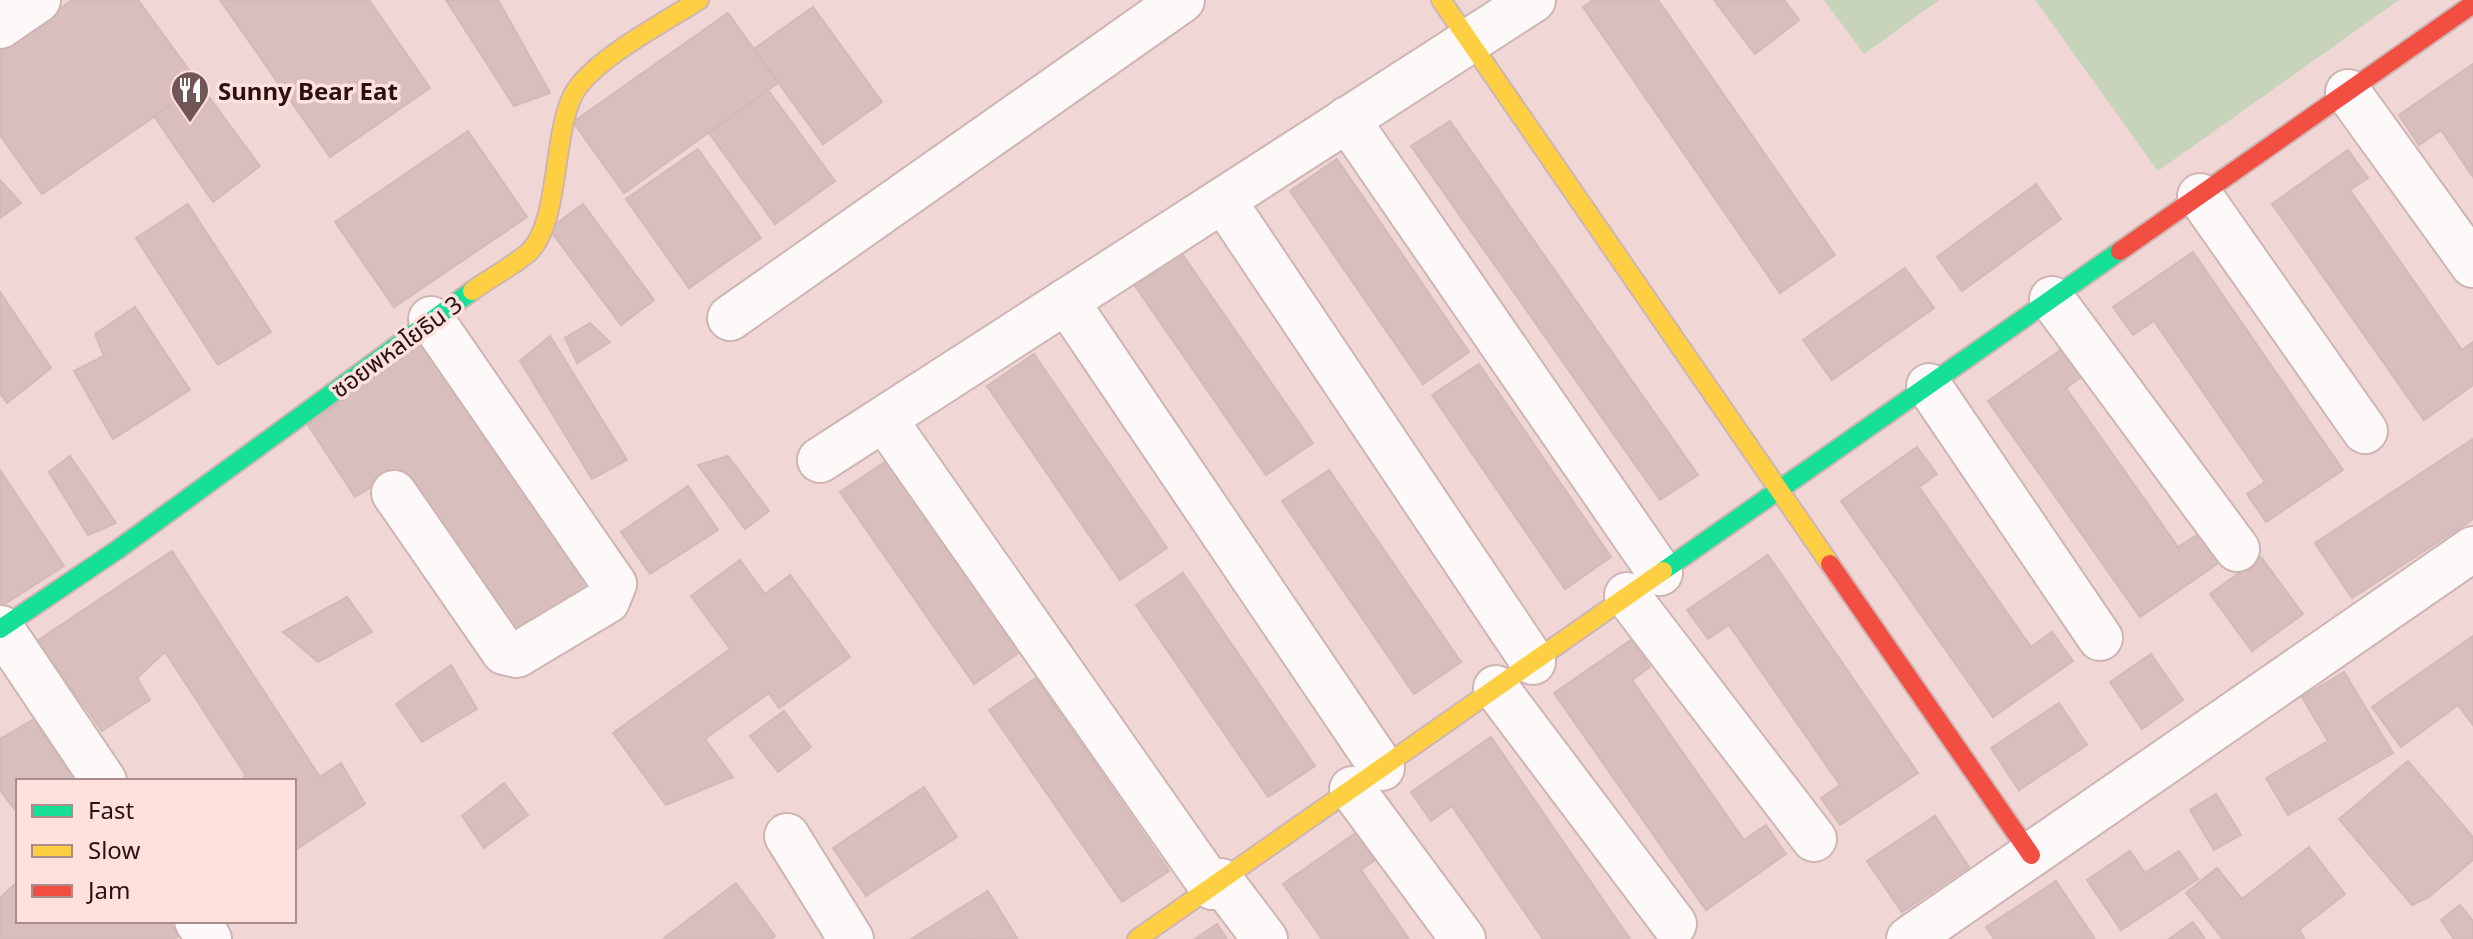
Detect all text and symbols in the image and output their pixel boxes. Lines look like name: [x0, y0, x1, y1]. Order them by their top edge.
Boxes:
restaurant icon: Sunny Bear Eat: [169, 69, 211, 124]
place label: Sunny Bear Eat: [218, 74, 398, 107]
street label: ซอยพหลโยธิน 3: [324, 287, 468, 405]
legend: [16, 779, 296, 923]
text: Fast: [88, 793, 134, 826]
text: Slow: [88, 833, 140, 866]
text: Jam: [86, 873, 130, 906]

